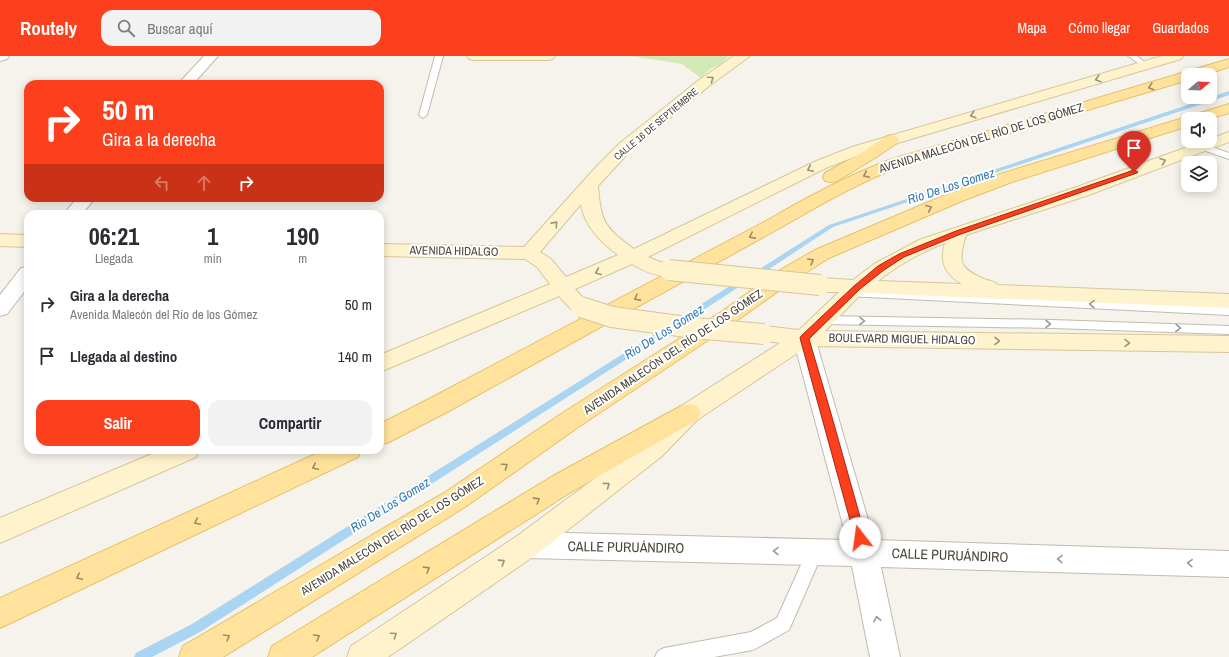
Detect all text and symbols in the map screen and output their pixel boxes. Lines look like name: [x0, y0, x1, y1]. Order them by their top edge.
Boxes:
search box: [101, 10, 381, 46]
text: Routely: [20, 15, 77, 41]
icon: search: [115, 17, 137, 39]
text: Buscar aquí: [147, 18, 213, 39]
text: Mapa: [1018, 19, 1046, 37]
text: Cómo llegar: [1068, 19, 1130, 37]
text: Guardados: [1152, 19, 1209, 37]
north arrow: [1181, 68, 1217, 104]
map controls: [1181, 68, 1217, 192]
one-way arrow: [1095, 74, 1102, 83]
one-way arrow: [706, 77, 713, 84]
one-way arrow: [1147, 82, 1154, 91]
street label: CALLE 16 DE SEPTIEMBRE: [611, 85, 701, 163]
text: 50 m: [102, 91, 154, 129]
icon: right: [36, 96, 88, 148]
street label: AVENIDA MALECÓN DEL RÍO DE LOS GÓMEZ: [876, 99, 1085, 177]
one-way arrow: [970, 110, 977, 119]
button: sound: [1181, 112, 1217, 148]
text: Gira a la derecha: [102, 127, 216, 152]
pin: [1117, 131, 1151, 172]
icon: arrive: [1123, 137, 1145, 159]
button: layers: [1181, 156, 1217, 192]
one-way arrow: [1160, 158, 1167, 166]
one-way arrow: [807, 164, 814, 172]
water label: Rio De Los Gomez: [905, 164, 997, 208]
one-way arrow: [863, 170, 870, 178]
icon: left: [151, 172, 173, 194]
icon: ahead: [193, 172, 215, 194]
icon: right: [235, 172, 257, 194]
one-way arrow: [926, 205, 933, 213]
text: 06:21: [89, 220, 139, 252]
text: 1: [207, 220, 218, 252]
text: 190: [286, 220, 319, 252]
one-way arrow: [550, 221, 557, 229]
one-way arrow: [748, 232, 756, 239]
street label: AVENIDA HIDALGO: [408, 242, 499, 260]
text: Llegada: [95, 250, 133, 267]
text: min: [204, 250, 222, 267]
text: m: [298, 250, 307, 267]
one-way arrow: [806, 259, 814, 266]
one-way arrow: [595, 267, 602, 275]
text: Gira a la derecha: [70, 285, 169, 306]
street label: AVENIDA MALECÓN DEL RÍO DE LOS GÓMEZ: [580, 286, 766, 419]
icon: right: [36, 293, 58, 315]
one-way arrow: [634, 293, 641, 301]
text: 50 m: [345, 294, 372, 315]
water label: Rio De Los Gomez: [621, 300, 708, 363]
one-way arrow: [1089, 300, 1095, 308]
text: Avenida Malecón del Río de los Gómez: [70, 306, 258, 323]
one-way arrow: [859, 317, 865, 325]
one-way arrow: [1045, 319, 1051, 328]
one-way arrow: [1175, 324, 1181, 332]
street label: BOULEVARD MIGUEL HIDALGO: [828, 330, 976, 348]
one-way arrow: [994, 337, 1000, 345]
one-way arrow: [1124, 339, 1130, 347]
icon: arrive: [36, 345, 58, 367]
text: Llegada al destino: [70, 346, 177, 367]
text: 140 m: [338, 346, 372, 367]
button: Salir: [36, 400, 200, 446]
button: Compartir: [208, 400, 372, 446]
one-way arrow: [311, 462, 319, 470]
one-way arrow: [500, 464, 507, 471]
street label: AVENIDA MALECÓN DEL RÍO DE LOS GÓMEZ: [297, 473, 486, 600]
water label: Rio De Los Gomez: [347, 473, 434, 536]
one-way arrow: [602, 483, 609, 490]
one-way arrow: [533, 497, 540, 504]
one-way arrow: [193, 517, 201, 525]
position arrow: [839, 517, 881, 559]
street label: CALLE PURUÁNDIRO: [567, 537, 685, 557]
street label: CALLE PURUÁNDIRO: [891, 544, 1009, 566]
one-way arrow: [773, 546, 779, 555]
one-way arrow: [1057, 555, 1063, 563]
one-way arrow: [498, 559, 505, 567]
one-way arrow: [1187, 559, 1193, 567]
one-way arrow: [423, 566, 430, 573]
one-way arrow: [75, 572, 83, 580]
one-way arrow: [874, 616, 882, 622]
one-way arrow: [390, 632, 397, 640]
one-way arrow: [223, 634, 230, 641]
one-way arrow: [313, 635, 320, 642]

